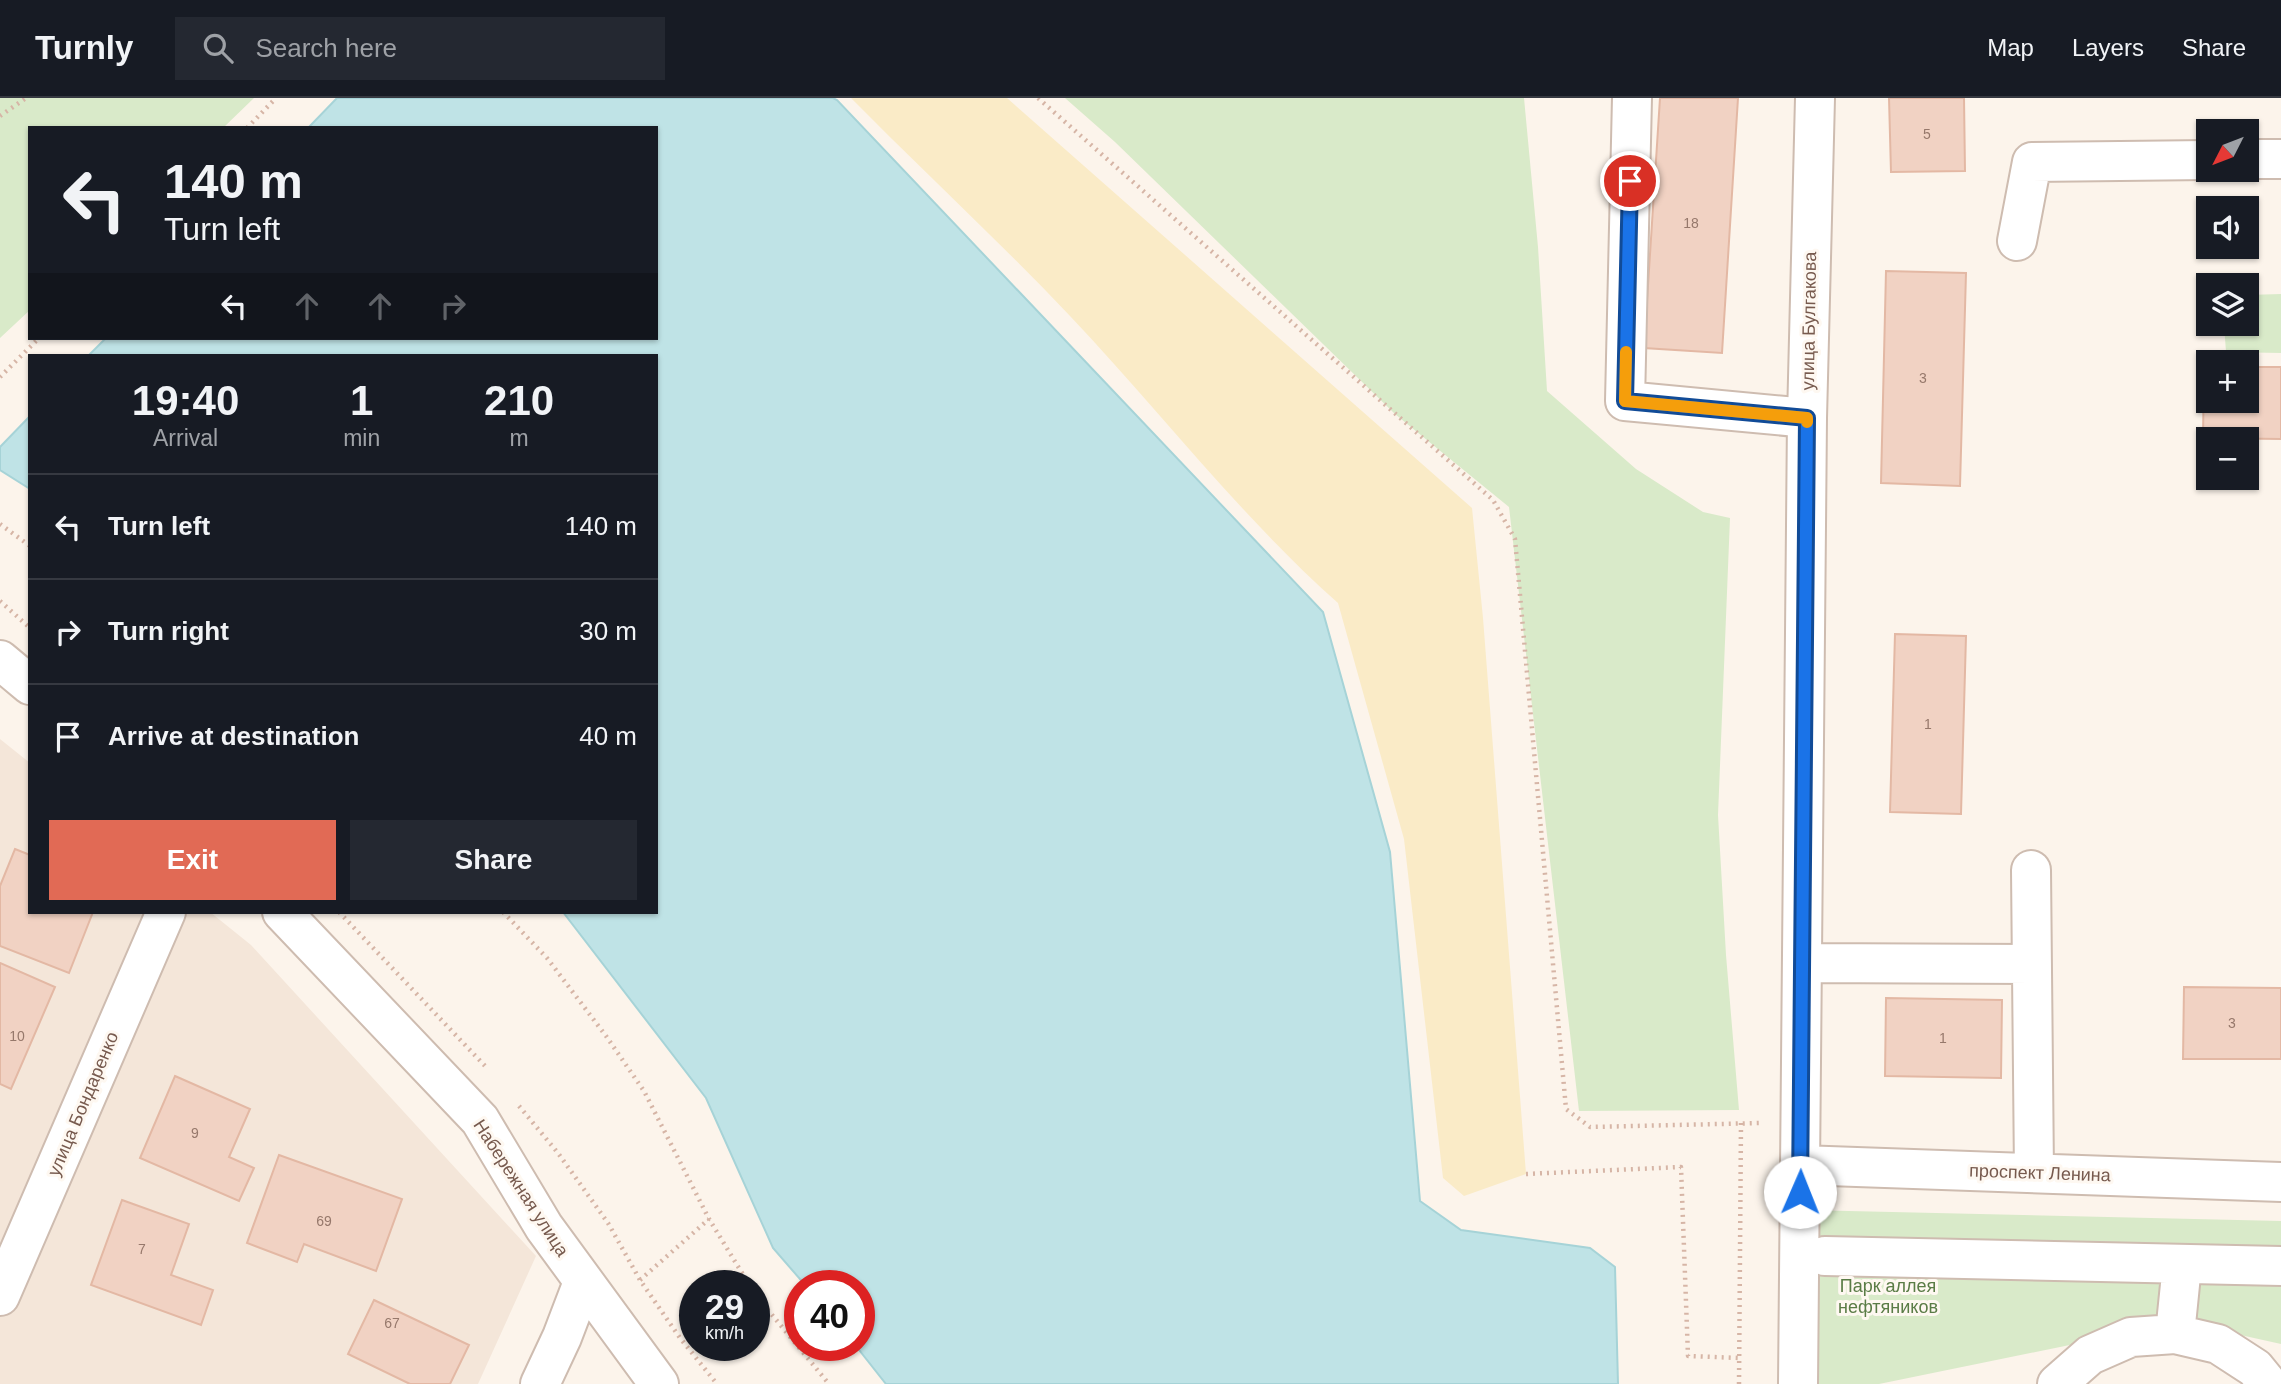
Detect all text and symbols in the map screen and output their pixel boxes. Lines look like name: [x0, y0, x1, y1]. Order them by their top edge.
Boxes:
search box: [175, 17, 665, 80]
text: Turnly: [35, 29, 133, 66]
icon: search: [199, 29, 237, 67]
text: Search here: [255, 33, 397, 63]
text: Map: [1987, 34, 2034, 61]
text: Layers: [2072, 34, 2144, 61]
text: Share: [2182, 34, 2246, 61]
north arrow: [2196, 119, 2259, 182]
map controls: [2196, 119, 2259, 490]
house number: 5: [1923, 126, 1931, 142]
pin: [1600, 151, 1660, 211]
icon: left: [49, 154, 140, 245]
text: 140 m: [164, 154, 303, 208]
icon: arrive: [1611, 162, 1649, 200]
button: sound: [2196, 196, 2259, 259]
text: Turn left: [164, 211, 280, 247]
house number: 18: [1683, 215, 1699, 231]
street label: улица Булгакова: [1798, 251, 1820, 390]
button: layers: [2196, 273, 2259, 336]
icon: left: [215, 287, 253, 325]
icon: ahead: [288, 287, 326, 325]
icon: ahead: [361, 287, 399, 325]
icon: right: [434, 287, 472, 325]
button: +: [2196, 350, 2259, 413]
house number: 3: [1919, 370, 1927, 386]
text: 19:40: [132, 377, 239, 424]
text: 1: [350, 377, 373, 424]
text: 210: [484, 377, 554, 424]
text: Arrival: [153, 425, 218, 451]
text: min: [343, 425, 380, 451]
text: m: [510, 425, 529, 451]
button: −: [2196, 427, 2259, 490]
icon: left: [49, 508, 87, 546]
text: Turn left: [108, 511, 210, 541]
text: 140 m: [565, 511, 637, 541]
icon: right: [49, 613, 87, 651]
text: Turn right: [108, 616, 229, 646]
text: 30 m: [579, 616, 637, 646]
house number: 1: [1924, 716, 1932, 732]
icon: arrive: [49, 718, 87, 756]
text: Arrive at destination: [108, 721, 359, 751]
text: 40 m: [579, 721, 637, 751]
button: Exit: [49, 820, 336, 900]
button: Share: [350, 820, 637, 900]
house number: 3: [2228, 1015, 2236, 1031]
house number: 10: [9, 1028, 25, 1044]
street label: улица Бондаренко: [44, 1029, 122, 1179]
house number: 1: [1939, 1030, 1947, 1046]
street label: Набережная улица: [469, 1116, 573, 1261]
house number: 9: [191, 1125, 199, 1141]
position arrow: [1763, 1155, 1837, 1229]
street label: проспект Ленина: [1969, 1161, 2112, 1185]
house number: 69: [316, 1213, 332, 1229]
house number: 7: [138, 1241, 146, 1257]
speed limit sign: 40: [784, 1270, 875, 1361]
park label: Парк аллея нефтяников: [1838, 1276, 1938, 1317]
text: 29: [705, 1287, 744, 1326]
house number: 67: [384, 1315, 400, 1331]
text: km/h: [705, 1323, 744, 1343]

